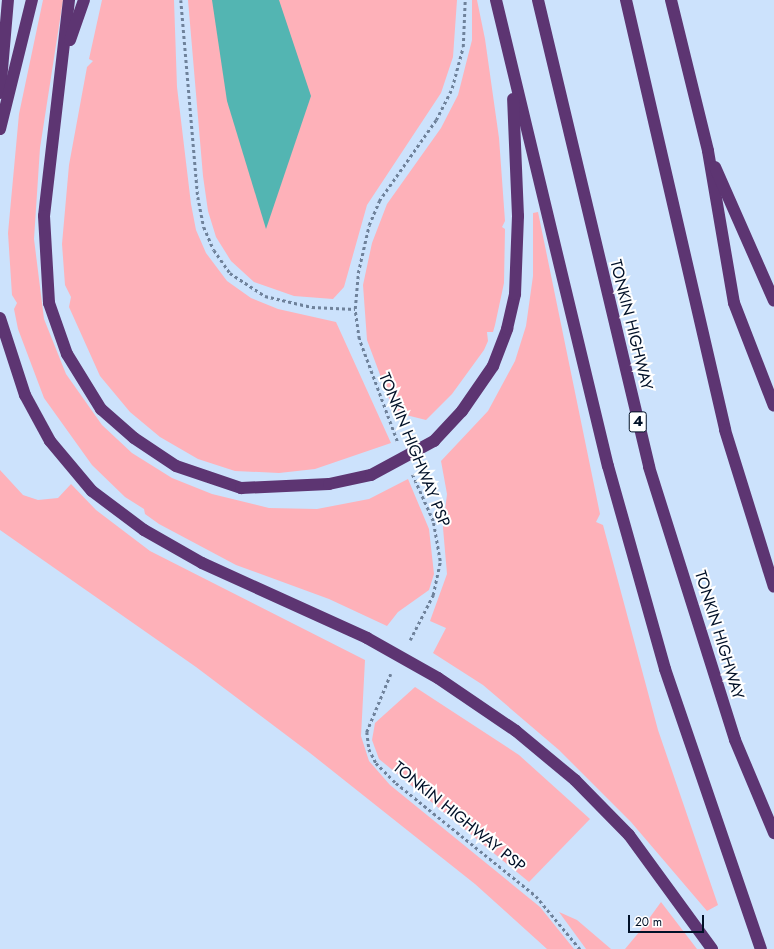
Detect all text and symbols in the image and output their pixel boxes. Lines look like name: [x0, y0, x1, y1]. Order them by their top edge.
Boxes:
street label: TONKIN HIGHWAY: [606, 258, 656, 392]
street label: TONKIN HIGHWAY PSP: [374, 370, 454, 530]
road number: 4: [628, 409, 648, 435]
street label: TONKIN HIGHWAY: [690, 568, 748, 702]
street label: TONKIN HIGHWAY PSP: [389, 758, 529, 876]
scale bar: [630, 907, 706, 933]
text: 20 m: [635, 913, 662, 931]

